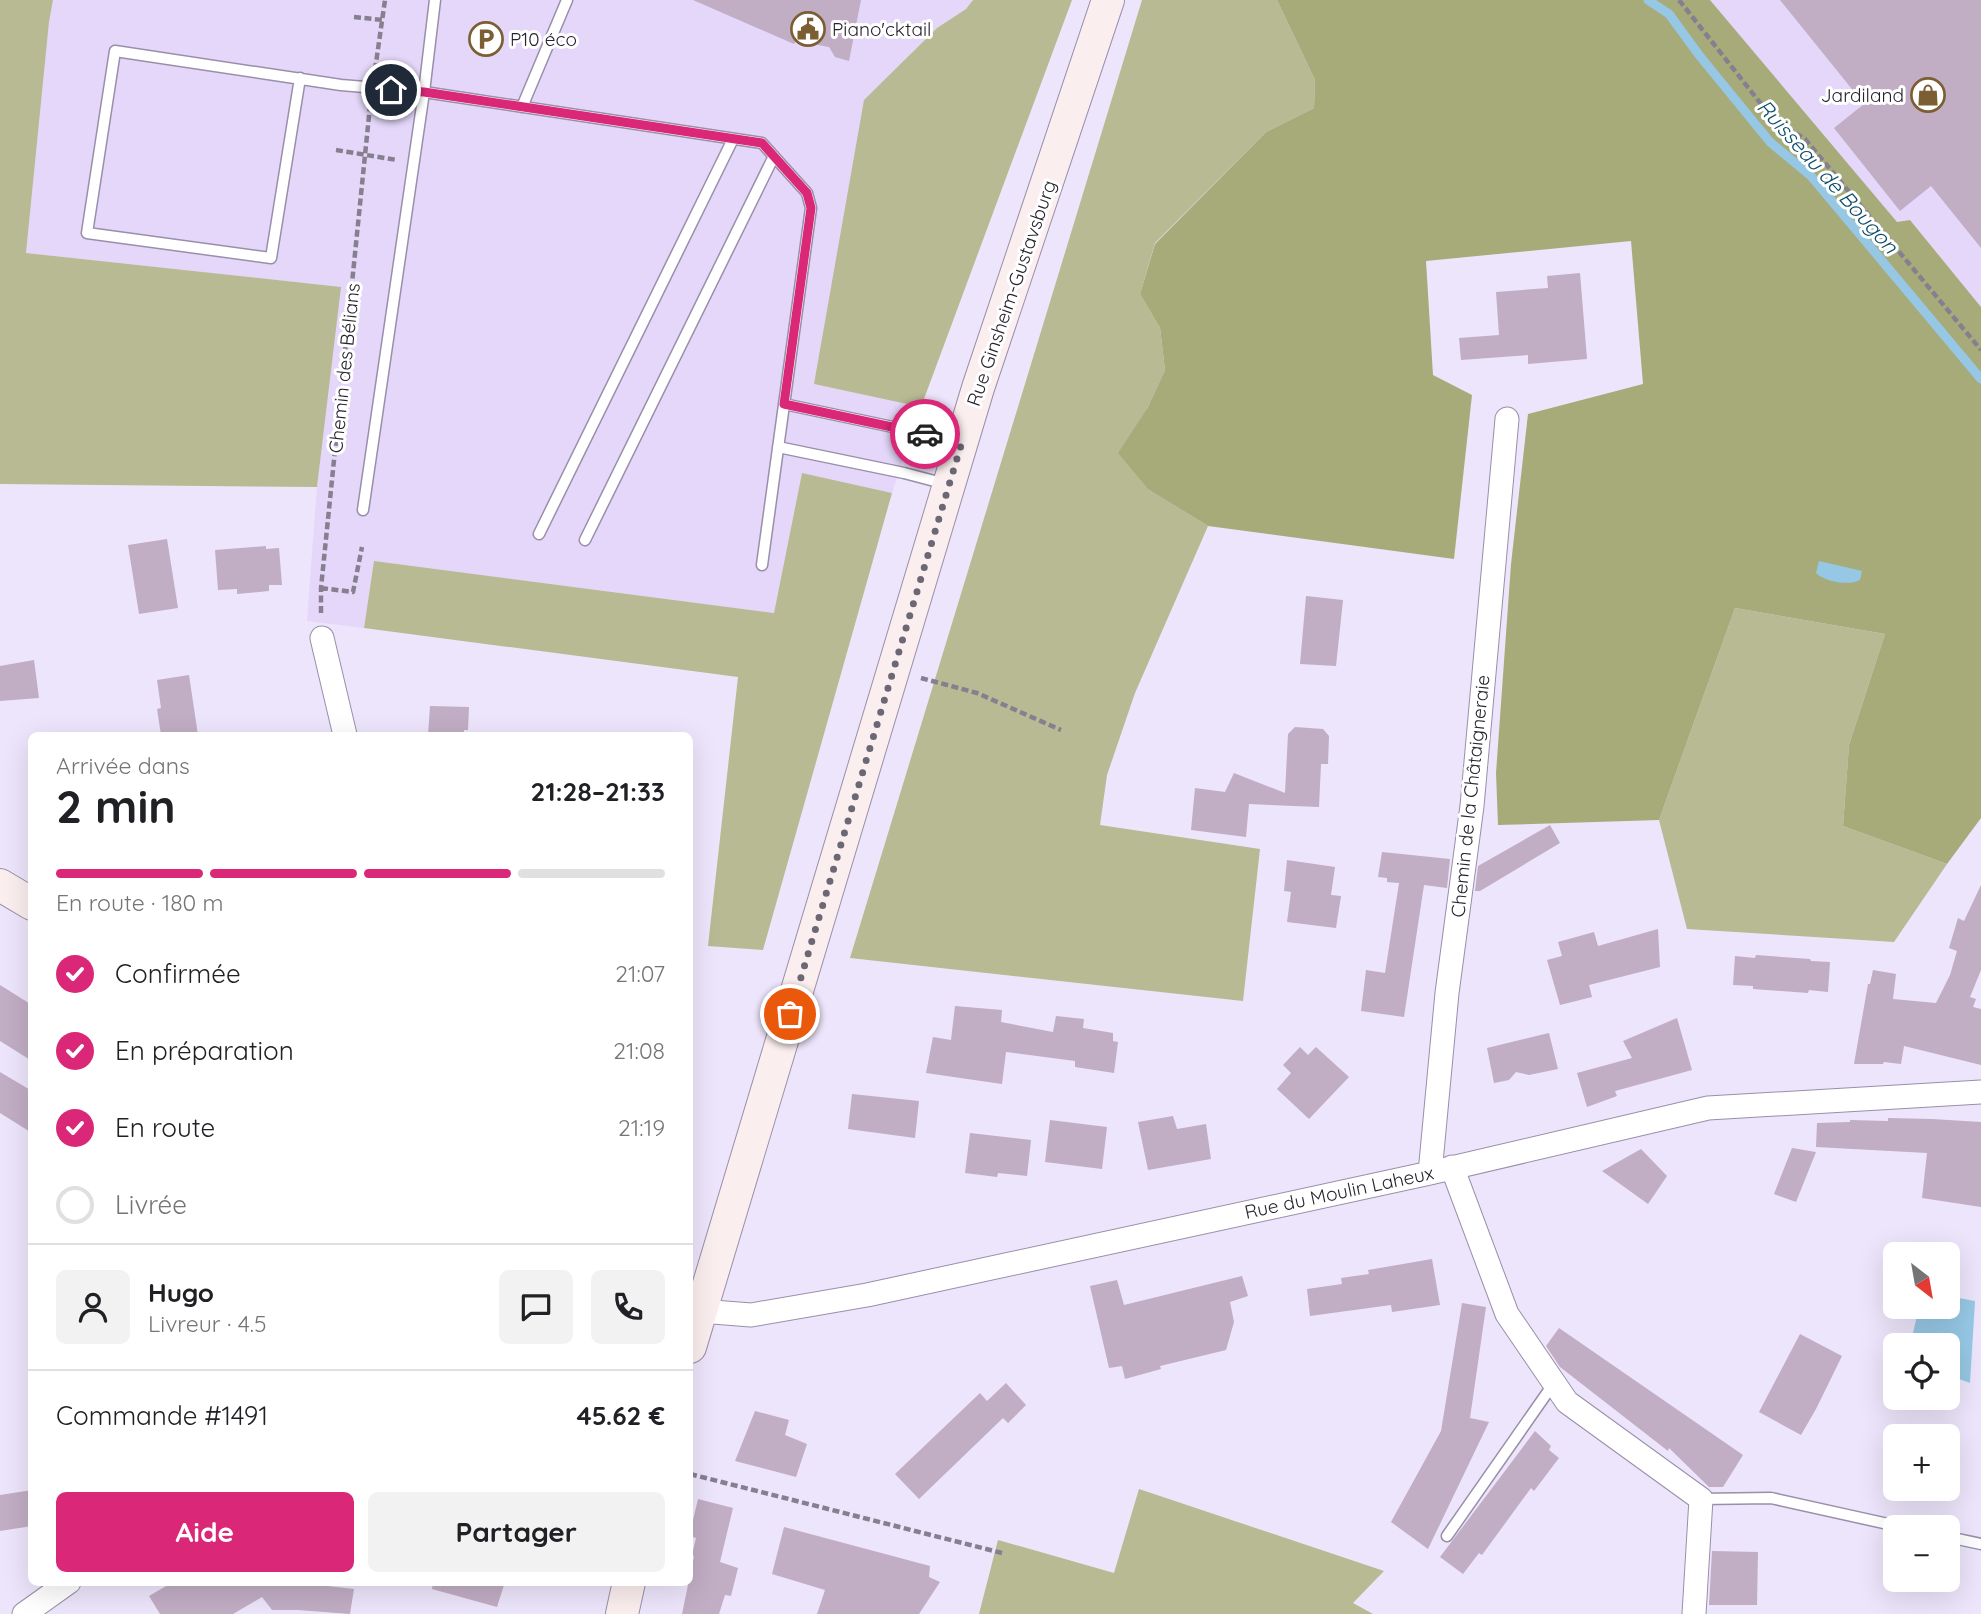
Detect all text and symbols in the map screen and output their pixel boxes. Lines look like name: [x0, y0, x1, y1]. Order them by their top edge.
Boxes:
public building icon: Piano'cktail: [789, 10, 827, 48]
place label: Piano'cktail: [832, 17, 931, 41]
parking icon: P10 éco: [467, 20, 505, 58]
place label: P10 éco: [510, 27, 577, 51]
pin: [361, 60, 421, 120]
icon: home: [372, 71, 410, 109]
shop icon: Jardiland: [1909, 76, 1947, 114]
place label: Jardiland: [1821, 83, 1904, 107]
water label: Ruisseau de Bougon: [1752, 94, 1904, 259]
street label: Rue Ginsheim-Gustavsburg: [961, 177, 1061, 409]
street label: Chemin des Bélians: [323, 282, 365, 454]
courier: [890, 399, 960, 469]
icon: car: [906, 415, 944, 453]
street label: Chemin de la Châtaigneraie: [1445, 674, 1495, 918]
text: Arrivée dans: [56, 751, 190, 780]
text: 21:28–21:33: [531, 775, 665, 808]
text: 2 min: [56, 777, 176, 835]
text: En route · 180 m: [56, 888, 224, 917]
icon: check: [56, 955, 94, 993]
text: Confirmée: [115, 957, 241, 990]
text: 21:07: [615, 959, 665, 988]
pin: [760, 984, 820, 1044]
icon: bag: [771, 995, 809, 1033]
icon: check: [56, 1032, 94, 1070]
text: En préparation: [115, 1034, 294, 1067]
text: 21:08: [613, 1036, 665, 1065]
icon: check: [56, 1109, 94, 1147]
text: En route: [115, 1111, 215, 1144]
text: 21:19: [618, 1113, 665, 1142]
street label: Rue du Moulin Laheux: [1242, 1160, 1436, 1224]
text: Livrée: [115, 1188, 187, 1221]
north arrow: [1883, 1242, 1960, 1320]
map controls: [1883, 1242, 1960, 1592]
button: person: [56, 1270, 130, 1344]
button: chat: [499, 1270, 573, 1344]
button: phone: [591, 1270, 665, 1344]
text: Hugo: [148, 1276, 214, 1309]
text: Livreur · 4.5: [148, 1309, 266, 1338]
button: locate: [1883, 1333, 1960, 1410]
text: Commande #1491: [56, 1399, 268, 1432]
text: 45.62 €: [577, 1399, 665, 1432]
button: +: [1883, 1424, 1960, 1501]
button: Aide: [56, 1492, 354, 1572]
button: Partager: [368, 1492, 665, 1572]
button: −: [1883, 1515, 1960, 1592]

